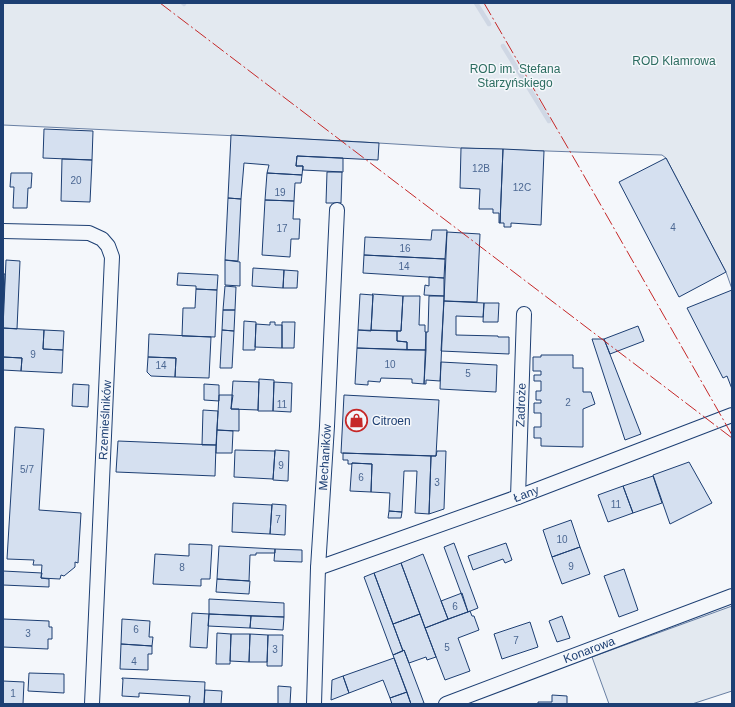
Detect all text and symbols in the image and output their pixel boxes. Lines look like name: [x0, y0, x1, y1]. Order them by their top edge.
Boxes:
park label: ROD Klamrowa: [632, 54, 716, 68]
park label: ROD im. Stefana Starzyńskiego: [470, 62, 561, 90]
house number: 12B: [472, 163, 490, 174]
house number: 20: [70, 175, 82, 186]
house number: 12C: [513, 182, 531, 193]
house number: 19: [274, 187, 286, 198]
house number: 4: [670, 222, 676, 233]
house number: 17: [276, 223, 288, 234]
house number: 16: [399, 243, 411, 254]
house number: 14: [398, 261, 410, 272]
house number: 9: [30, 349, 36, 360]
house number: 10: [384, 359, 396, 370]
house number: 14: [155, 360, 167, 371]
house number: 5: [465, 368, 471, 379]
street label: Rzemieślników: [96, 379, 114, 460]
street label: Zadroże: [513, 382, 529, 427]
house number: 2: [565, 397, 571, 408]
house number: 11: [277, 399, 288, 410]
shop icon: Citroen: [343, 408, 369, 434]
place label: Citroen: [372, 414, 411, 428]
street label: Mechaników: [316, 423, 334, 491]
house number: 9: [278, 460, 284, 471]
house number: 5/7: [20, 464, 34, 475]
house number: 6: [358, 472, 364, 483]
house number: 3: [434, 477, 440, 488]
street label: Łany: [512, 483, 541, 505]
house number: 11: [611, 499, 622, 510]
house number: 7: [275, 514, 281, 525]
house number: 10: [556, 534, 568, 545]
house number: 9: [568, 561, 574, 572]
house number: 8: [179, 562, 185, 573]
house number: 6: [452, 601, 458, 612]
house number: 6: [133, 624, 139, 635]
house number: 3: [25, 628, 31, 639]
street label: Konarowa: [561, 634, 617, 666]
house number: 7: [513, 635, 519, 646]
house number: 5: [444, 642, 450, 653]
house number: 3: [272, 644, 278, 655]
house number: 4: [131, 656, 137, 667]
house number: 1: [10, 688, 16, 699]

